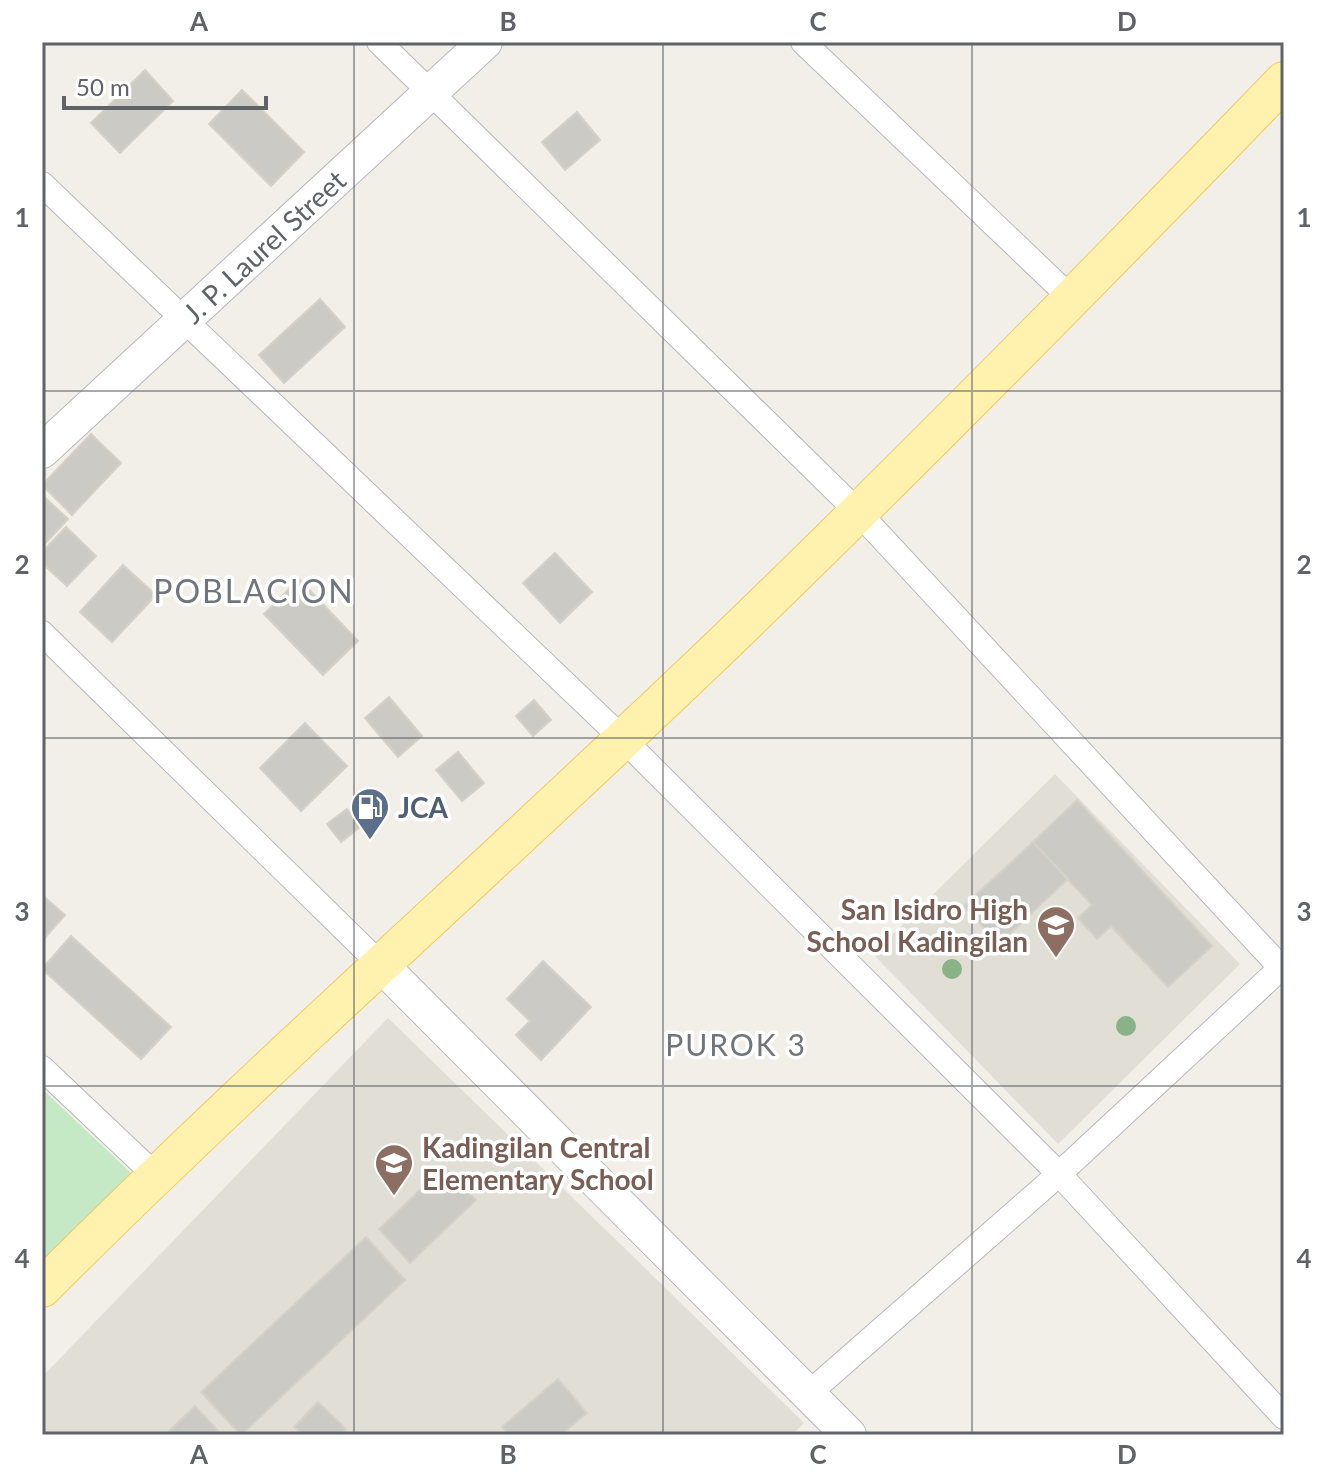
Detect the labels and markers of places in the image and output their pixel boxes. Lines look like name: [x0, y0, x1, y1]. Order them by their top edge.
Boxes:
fuel station icon: JCA: [349, 786, 391, 841]
place label: JCA: [398, 790, 449, 824]
place label: San Isidro High School Kadingilan: [806, 892, 1028, 958]
school or university icon: San Isidro High School Kadingilan: [1035, 904, 1077, 959]
place label: Kadingilan Central Elementary School: [422, 1130, 654, 1196]
school or university icon: Kadingilan Central Elementary School: [373, 1142, 415, 1197]

